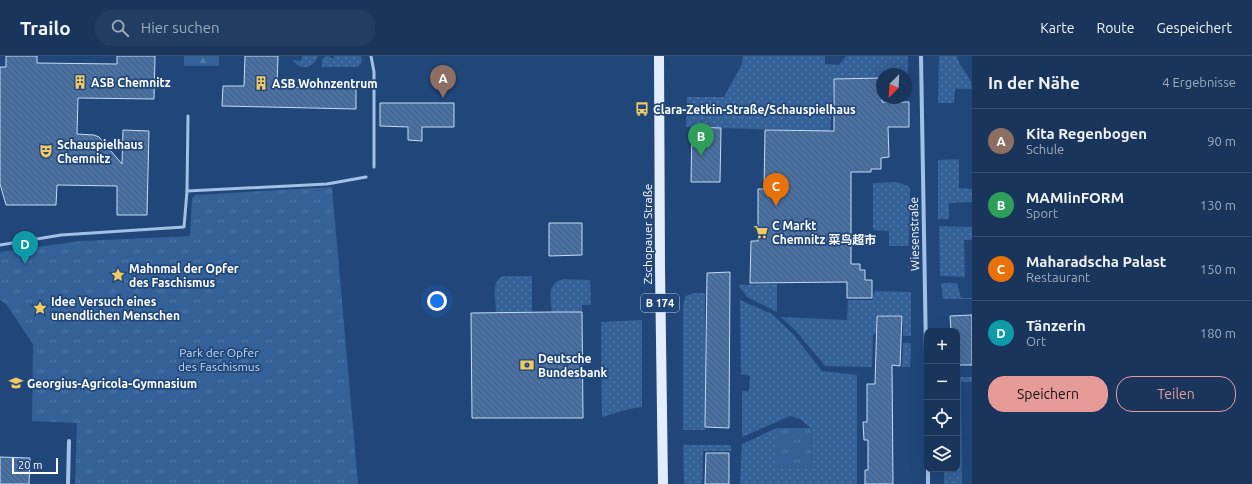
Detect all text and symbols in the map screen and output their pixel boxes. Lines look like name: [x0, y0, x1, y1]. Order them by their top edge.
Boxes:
search box: [95, 10, 375, 46]
text: Trailo: [20, 17, 71, 39]
icon: search: [109, 17, 131, 39]
text: Hier suchen: [141, 19, 220, 36]
text: Karte: [1040, 20, 1074, 36]
text: Route: [1096, 20, 1135, 36]
text: Gespeichert: [1157, 20, 1232, 36]
pin: A: [430, 65, 456, 98]
north arrow: [876, 68, 912, 104]
text: In der Nähe: [988, 73, 1080, 92]
building icon: ASB Chemnitz: [72, 74, 88, 90]
building icon: ASB Wohnzentrum: [253, 75, 269, 91]
text: 4 Ergebnisse: [1162, 75, 1236, 89]
place label: ASB Chemnitz: [91, 76, 171, 89]
place label: ASB Wohnzentrum: [272, 77, 378, 90]
bus stop icon: Clara-Zetkin-Straße/Schauspielhaus: [634, 101, 650, 117]
place label: Clara-Zetkin-Straße/Schauspielhaus: [653, 103, 856, 116]
pin: B: [688, 123, 714, 156]
text: Kita Regenbogen: [1026, 125, 1147, 142]
text: A: [996, 134, 1006, 148]
text: 90 m: [1207, 134, 1236, 148]
place label: Schauspielhaus Chemnitz: [57, 138, 144, 165]
text: Schule: [1026, 142, 1064, 156]
theatre icon: Schauspielhaus Chemnitz: [38, 143, 54, 159]
pin: C: [763, 173, 789, 206]
street label: Zschopauer Straße: [641, 184, 654, 284]
text: MAMIinFORM: [1026, 189, 1124, 206]
street label: Wiesenstraße: [907, 197, 921, 271]
text: B: [997, 198, 1005, 212]
text: 130 m: [1200, 198, 1236, 212]
text: Sport: [1026, 206, 1058, 220]
place label: C Markt Chemnitz 菜鸟超市: [772, 219, 876, 246]
supermarket icon: C Markt Chemnitz 菜鸟超市: [753, 224, 769, 240]
pin: D: [12, 231, 38, 264]
text: Maharadscha Palast: [1026, 253, 1166, 270]
place label: Mahnmal der Opfer des Faschismus: [129, 262, 239, 289]
text: C: [997, 262, 1005, 276]
text: 150 m: [1200, 262, 1236, 276]
place icon: Mahnmal der Opfer des Faschismus: [110, 267, 126, 283]
text: Restaurant: [1026, 270, 1090, 284]
your location: [427, 291, 447, 311]
road number: B 174: [641, 294, 679, 312]
place label: Idee Versuch eines unendlichen Menschen: [51, 295, 180, 322]
place icon: Idee Versuch eines unendlichen Menschen: [32, 300, 48, 316]
text: Tänzerin: [1026, 317, 1086, 334]
text: D: [996, 326, 1006, 340]
text: 180 m: [1200, 326, 1236, 340]
map controls: [924, 328, 960, 472]
button: +: [924, 328, 960, 364]
text: Ort: [1026, 334, 1046, 348]
park label: Park der Opfer des Faschismus: [178, 346, 260, 373]
place label: Deutsche Bundesbank: [538, 352, 607, 379]
bank icon: Deutsche Bundesbank: [519, 357, 535, 373]
button: −: [924, 364, 960, 400]
school or university icon: Georgius-Agricola-Gymnasium: [8, 375, 24, 391]
button: Speichern: [988, 376, 1108, 412]
button: Teilen: [1116, 376, 1236, 412]
place label: Georgius-Agricola-Gymnasium: [27, 377, 197, 390]
button: locate: [924, 400, 960, 436]
button: layers: [924, 436, 960, 472]
scale bar: [12, 456, 58, 475]
text: 20 m: [18, 459, 42, 471]

